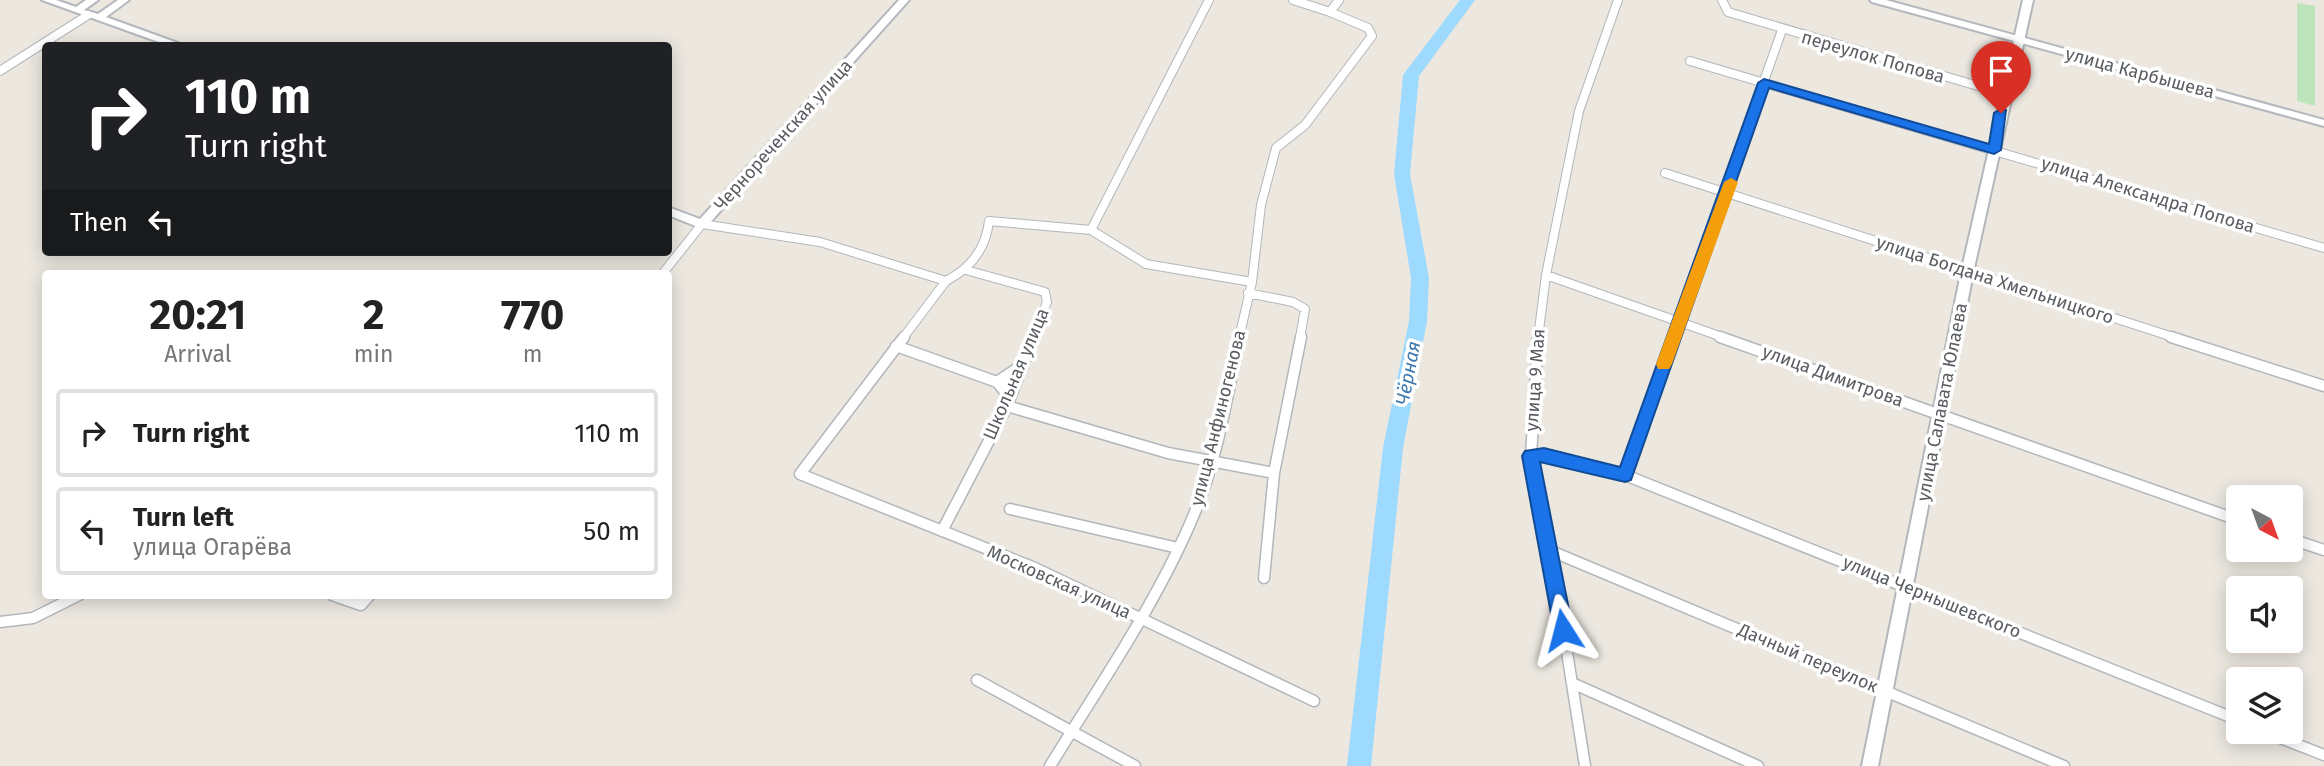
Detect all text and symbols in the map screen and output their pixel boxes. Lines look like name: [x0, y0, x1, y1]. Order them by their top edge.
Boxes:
street label: переулок Попова: [1799, 26, 1947, 88]
pin: [1971, 41, 2031, 113]
street label: улица Карбышева: [2063, 43, 2217, 103]
icon: arrive: [1982, 52, 2020, 90]
street label: Чернореченская улица: [709, 55, 857, 215]
text: 110 m: [185, 67, 311, 126]
icon: right: [70, 70, 161, 161]
text: Turn right: [185, 127, 327, 165]
street label: улица Александра Попова: [2039, 152, 2257, 238]
icon: left: [142, 203, 180, 241]
text: Then: [70, 207, 128, 238]
street label: улица Богдана Хмельницкого: [1874, 231, 2116, 329]
text: 20:21: [150, 290, 246, 340]
text: 2: [363, 290, 384, 340]
text: 770: [501, 290, 564, 340]
street label: улица Салавата Юлаева: [1912, 301, 1972, 503]
street label: Школьная улица: [978, 305, 1054, 443]
street label: улица Анфиногенова: [1185, 328, 1251, 508]
street label: улица 9 Мая: [1520, 328, 1550, 432]
water label: Чёрная: [1391, 339, 1425, 407]
text: Arrival: [164, 340, 232, 368]
text: min: [354, 340, 393, 368]
text: m: [523, 340, 543, 368]
street label: улица Димитрова: [1759, 340, 1907, 412]
icon: right: [74, 414, 112, 452]
text: Turn right: [133, 418, 250, 449]
text: 110 m: [574, 418, 640, 449]
north arrow: [2226, 485, 2303, 562]
map controls: [2226, 485, 2303, 744]
text: Turn left: [133, 502, 234, 533]
icon: left: [74, 512, 112, 550]
text: 50 m: [583, 516, 640, 547]
text: улица Огарёва: [133, 533, 292, 561]
street label: Московская улица: [984, 540, 1134, 624]
street label: улица Чернышевского: [1840, 551, 2024, 643]
button: sound: [2226, 576, 2303, 653]
position arrow: [1526, 593, 1600, 667]
street label: Дачный переулок: [1734, 618, 1882, 698]
button: layers: [2226, 667, 2303, 744]

